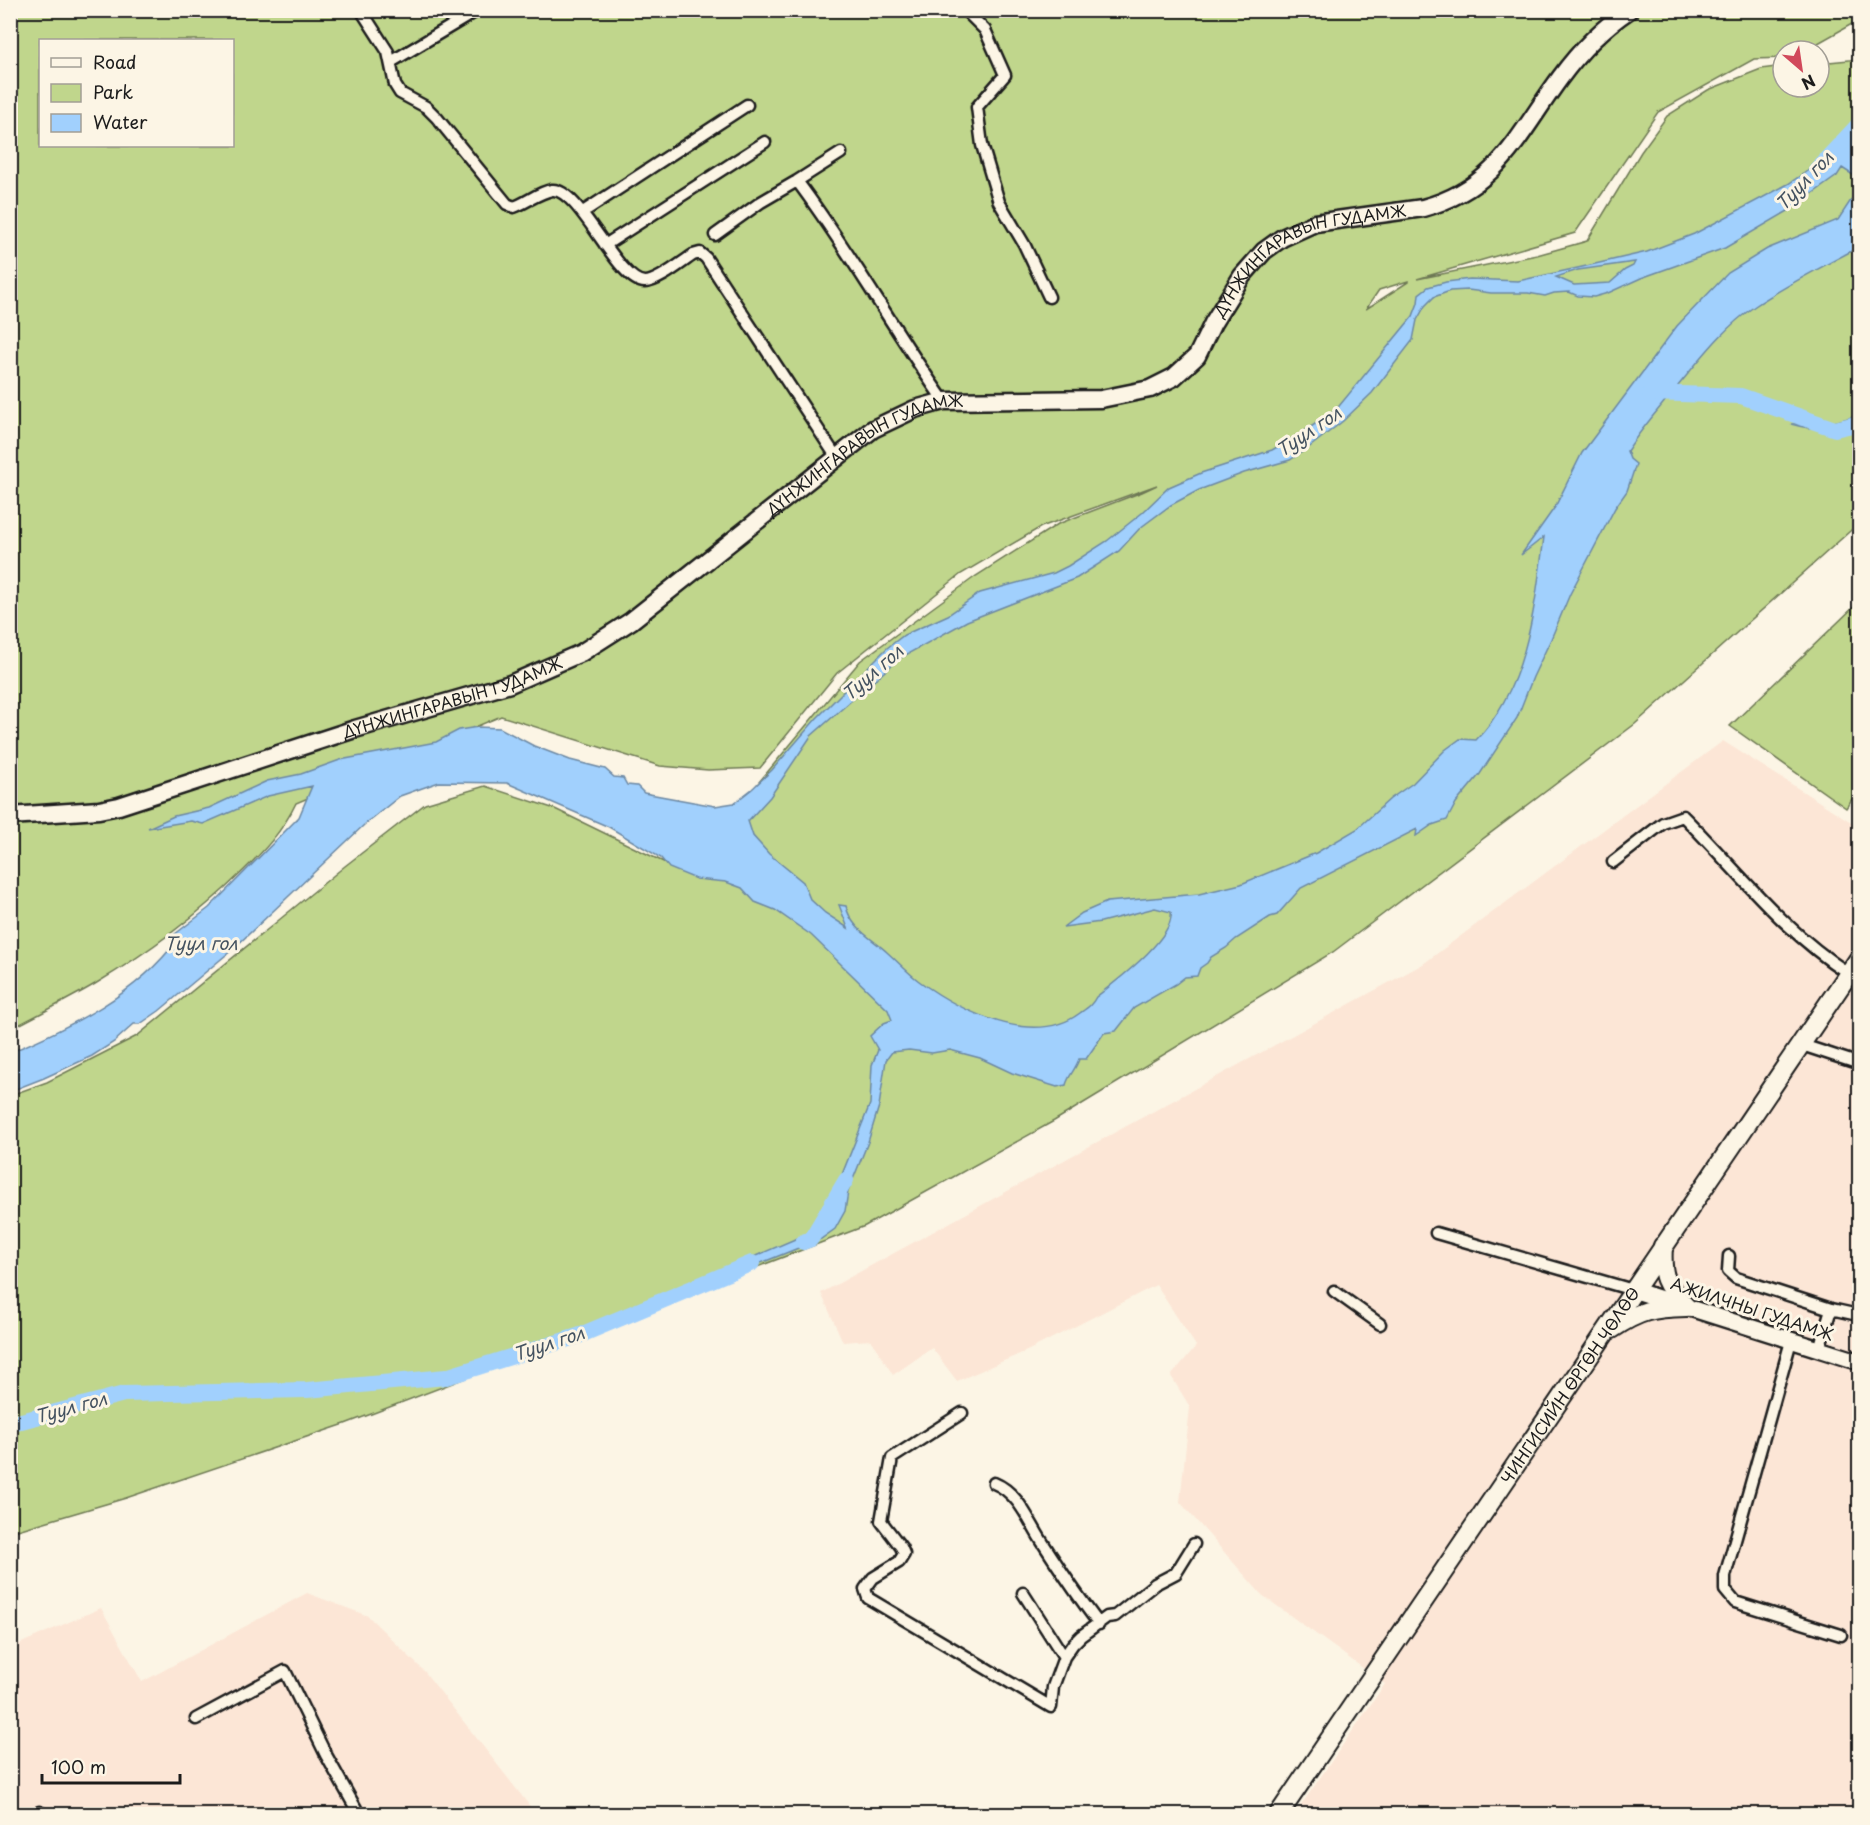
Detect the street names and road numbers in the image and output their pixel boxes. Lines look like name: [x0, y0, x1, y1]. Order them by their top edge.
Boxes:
street label: ДҮНЖИНГАРАВЫН ГУДАМЖ: [1206, 198, 1407, 322]
street label: ДҮНЖИНГАРАВЫН ГУДАМЖ: [759, 388, 963, 521]
street label: ДҮНЖИНГАРАВЫН ГУДАМЖ: [338, 650, 565, 744]
street label: АЖИЛЧНЫ ГУДАМЖ: [1668, 1270, 1837, 1346]
street label: ЧИНГИСИЙН ӨРГӨН ЧӨЛӨӨ: [1494, 1282, 1645, 1488]

